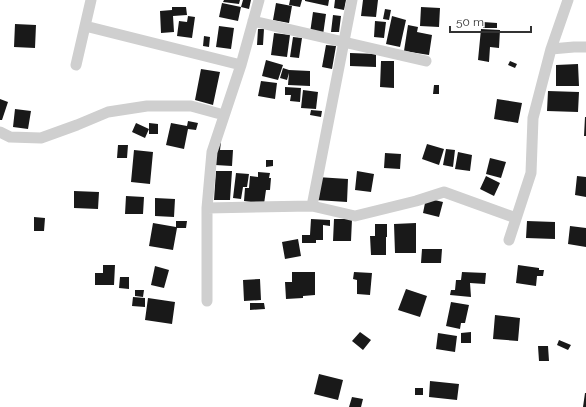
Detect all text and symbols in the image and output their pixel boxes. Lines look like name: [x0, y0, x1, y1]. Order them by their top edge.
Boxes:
scale bar: [450, 8, 531, 34]
text: 50 m: [456, 15, 484, 29]

